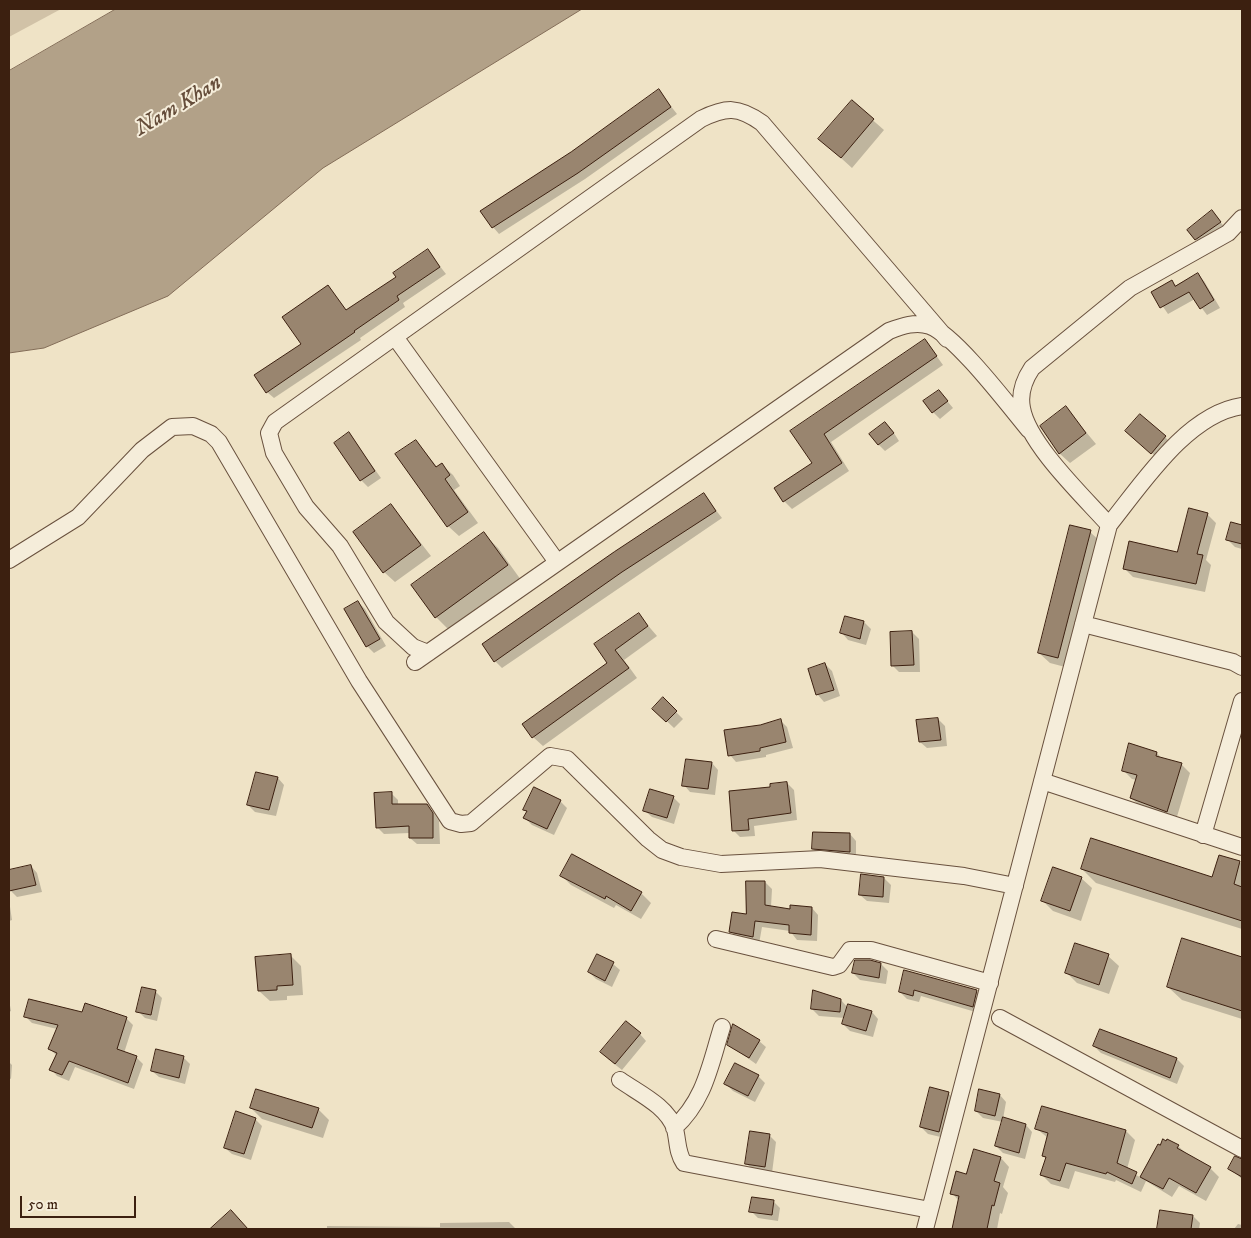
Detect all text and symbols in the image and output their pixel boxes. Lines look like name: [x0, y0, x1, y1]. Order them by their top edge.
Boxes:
water label: Nam Khan: [131, 71, 227, 143]
scale bar: [22, 1186, 139, 1218]
text: 50 m: [28, 1195, 58, 1214]

